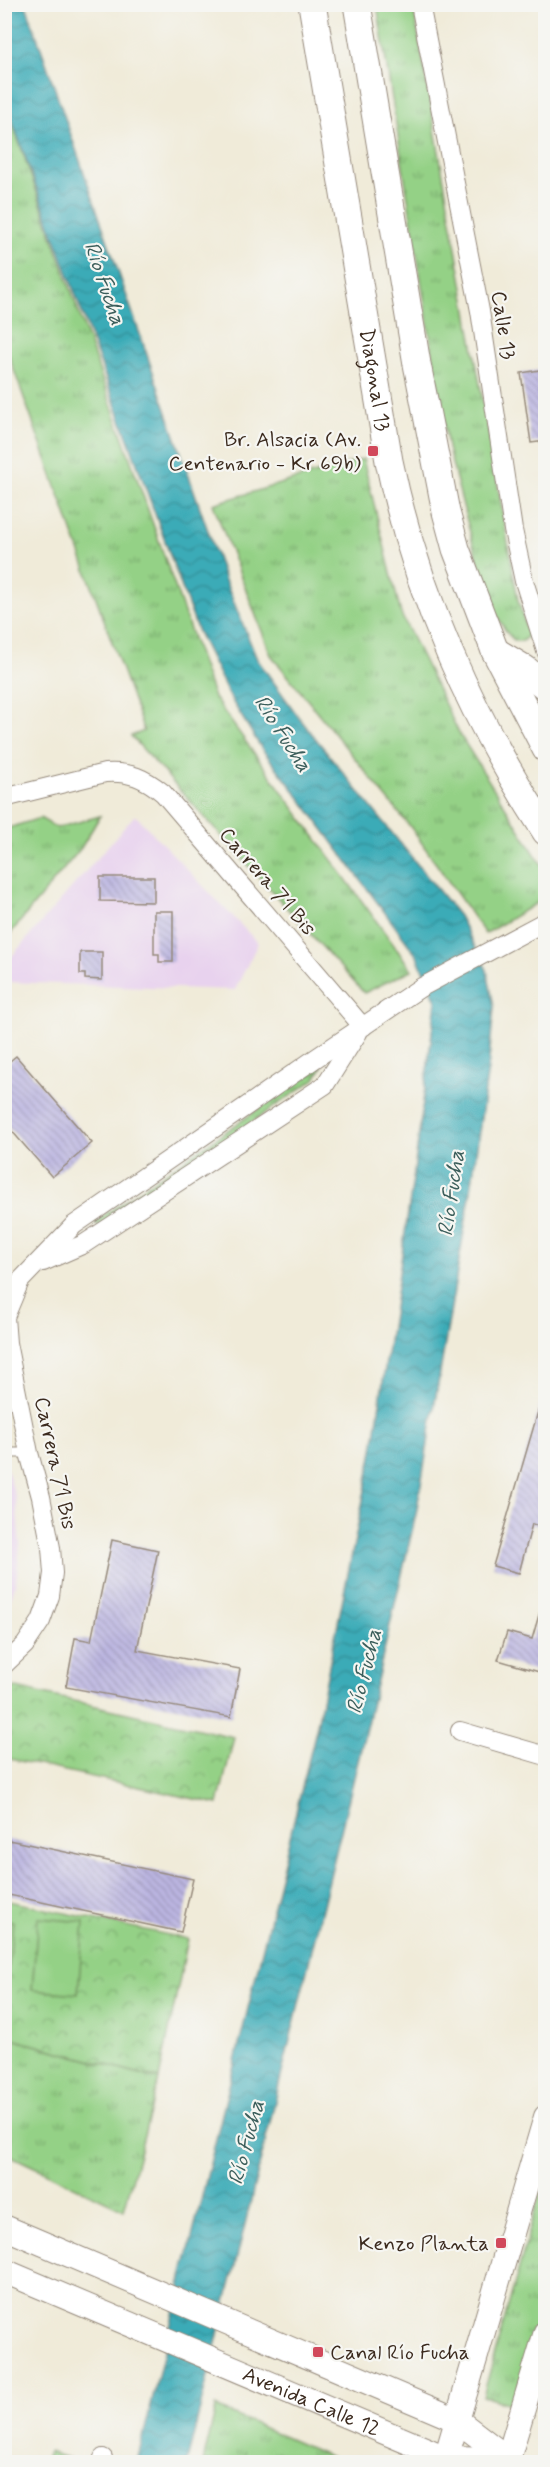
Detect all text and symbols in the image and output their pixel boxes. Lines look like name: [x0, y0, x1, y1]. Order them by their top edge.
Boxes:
water label: Río Fucha: [77, 238, 131, 329]
street label: Calle 13: [484, 289, 522, 362]
street label: Diagonal 13: [352, 326, 397, 433]
place label: Br. Alsacia (Av. Centenario - Kr 69b): [169, 426, 362, 478]
marker: Br. Alsacia (Av. Centenario - Kr 69b): [366, 444, 380, 458]
water label: Río Fucha: [247, 690, 318, 778]
street label: Carrera 71 Bis: [212, 821, 322, 942]
water label: Río Fucha: [432, 1149, 472, 1238]
street label: Carrera 71 Bis: [27, 1394, 83, 1532]
water label: Río Fucha: [341, 1626, 389, 1717]
water label: Río Fucha: [222, 2097, 272, 2188]
place label: Kenzo Planta: [358, 2230, 489, 2258]
marker: Kenzo Planta: [494, 2236, 508, 2250]
place label: Canal Río Fucha: [330, 2339, 470, 2367]
marker: Canal Río Fucha: [311, 2345, 325, 2359]
street label: Avenida Calle 12: [238, 2361, 384, 2444]

